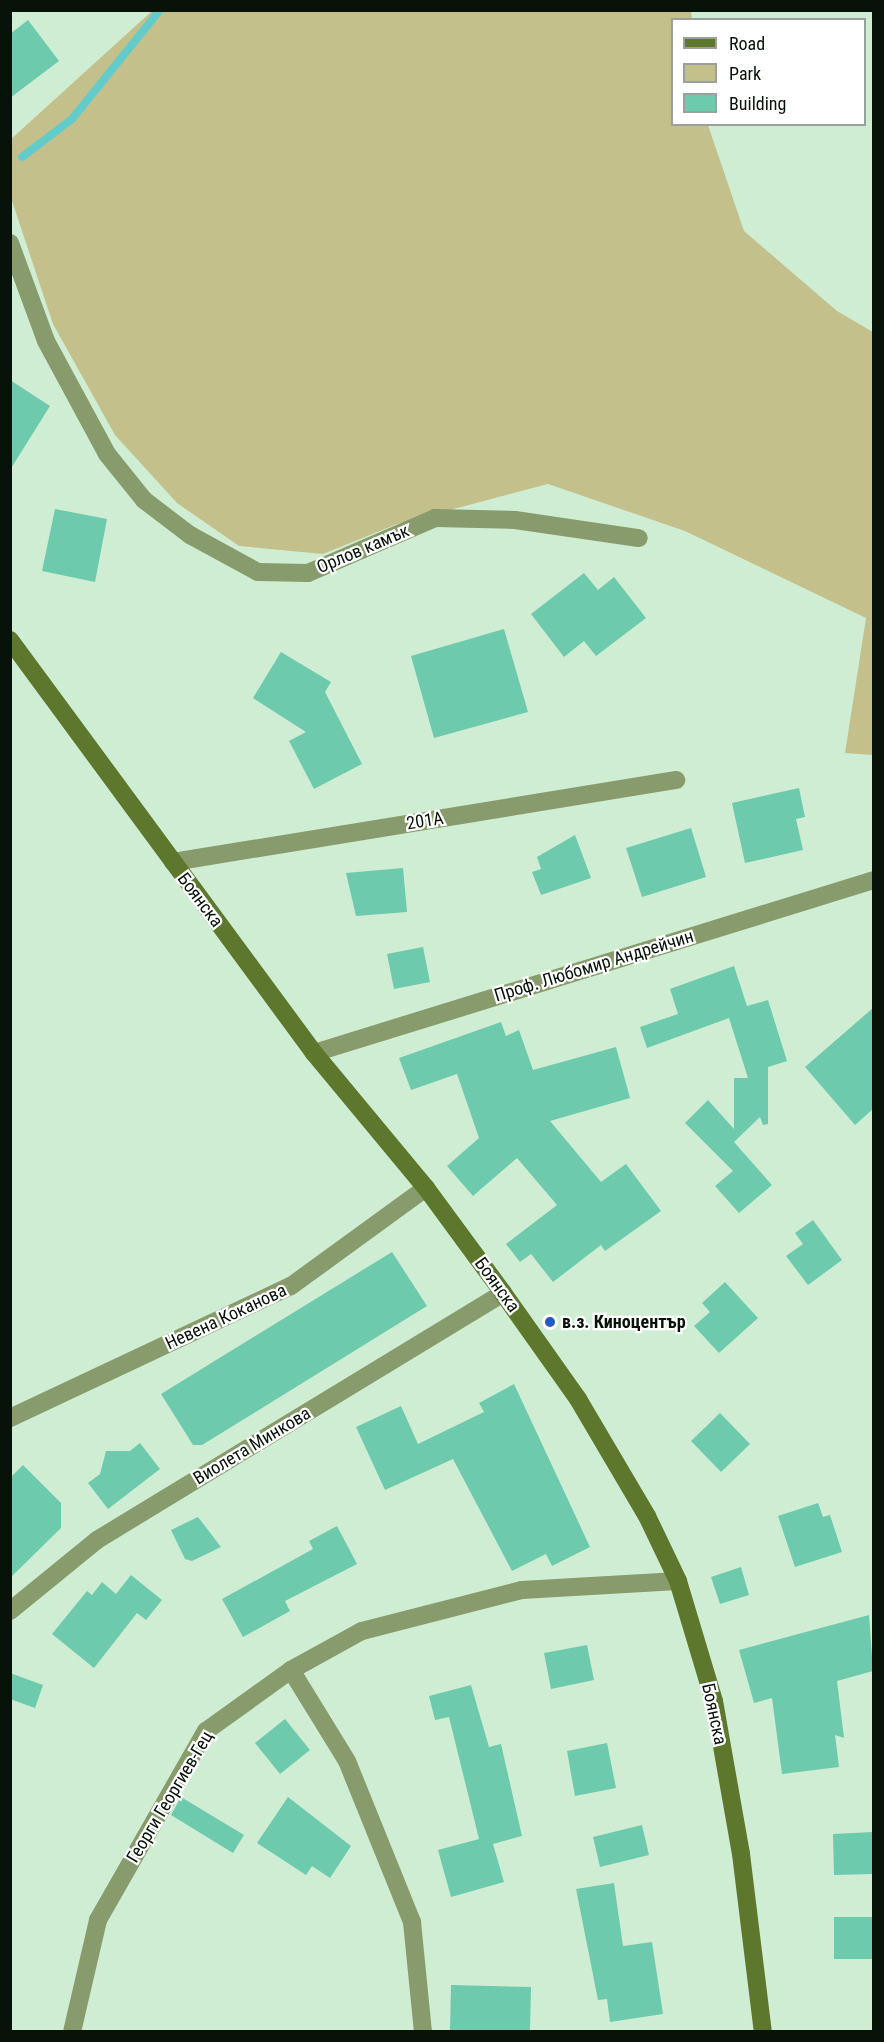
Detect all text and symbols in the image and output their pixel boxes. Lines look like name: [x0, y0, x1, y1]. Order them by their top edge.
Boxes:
legend: [671, 18, 866, 126]
text: Road: [729, 33, 765, 54]
text: Park: [729, 63, 761, 84]
text: Building: [729, 93, 786, 114]
street label: Орлов камък: [314, 520, 412, 578]
street label: 201А: [405, 807, 445, 835]
street label: Боянска: [173, 869, 227, 931]
street label: Проф. Любомир Андрейчин: [492, 925, 696, 1007]
street label: Боянска: [470, 1253, 524, 1317]
street label: Невена Коканова: [162, 1280, 290, 1354]
place label: в.з. Киноцентър: [562, 1311, 686, 1333]
marker: в.з. Киноцентър: [543, 1315, 557, 1329]
street label: Виолета Минкова: [190, 1403, 314, 1489]
street label: Боянска: [697, 1681, 731, 1747]
street label: Георги Георгиев-Гец: [122, 1727, 218, 1867]

